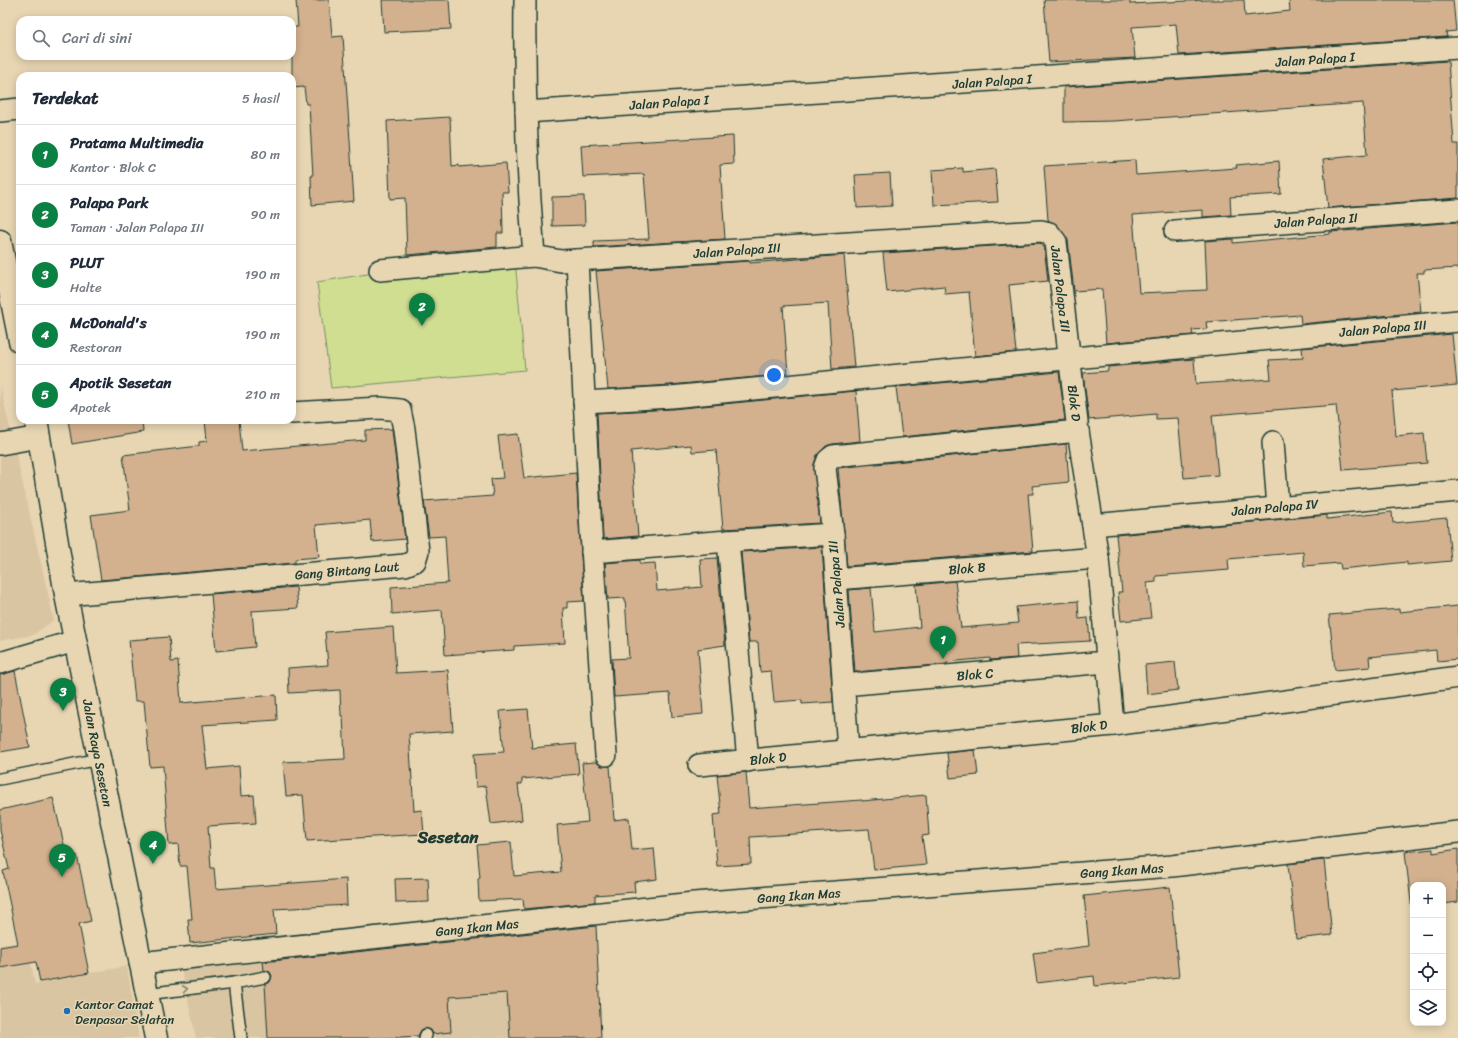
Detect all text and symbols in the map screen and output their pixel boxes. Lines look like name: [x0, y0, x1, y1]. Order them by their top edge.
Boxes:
search box: [16, 16, 296, 60]
text: Cari di sini: [62, 25, 132, 51]
icon: search: [30, 27, 52, 49]
street label: Jalan Palapa I: [1274, 45, 1356, 74]
street label: Jalan Palapa I: [951, 67, 1033, 96]
text: Terdekat: [32, 83, 98, 113]
text: 5 hasil: [242, 87, 280, 110]
street label: Jalan Palapa I: [628, 88, 710, 117]
text: Pratama Multimedia: [70, 130, 203, 156]
text: 1: [42, 143, 48, 166]
text: 80 m: [251, 143, 280, 166]
text: Kantor · Blok C: [70, 156, 156, 179]
text: Palapa Park: [70, 190, 149, 216]
text: 2: [41, 203, 49, 226]
text: 90 m: [250, 203, 280, 226]
street label: Jalan Palapa II: [1273, 206, 1359, 235]
text: Taman · Jalan Palapa III: [70, 216, 204, 239]
street label: Jalan Palapa III: [692, 236, 782, 265]
street label: Jalan Palapa III: [1044, 243, 1077, 334]
text: PLUT: [70, 250, 103, 276]
text: 3: [41, 263, 49, 286]
text: 190 m: [245, 263, 280, 286]
text: Halte: [70, 276, 102, 299]
pin: 2: [409, 293, 435, 326]
text: McDonald's: [70, 310, 147, 336]
street label: Jalan Palapa III: [1337, 313, 1428, 344]
text: 4: [41, 323, 49, 346]
text: 190 m: [245, 323, 280, 346]
text: Restoran: [70, 336, 122, 359]
your location: [764, 365, 784, 385]
text: Apotik Sesetan: [70, 370, 171, 396]
text: 5: [41, 383, 49, 406]
text: 210 m: [245, 383, 280, 406]
street label: Blok D: [1061, 384, 1088, 423]
text: Apotek: [70, 396, 111, 419]
street label: Jalan Palapa IV: [1230, 492, 1320, 523]
street label: Jalan Palapa III: [821, 539, 852, 630]
street label: Gang Bintang Laut: [294, 554, 401, 587]
street label: Blok B: [948, 555, 987, 582]
pin: 1: [930, 626, 956, 659]
street label: Blok C: [956, 661, 994, 688]
pin: 3: [50, 678, 76, 711]
street label: Jalan Raya Sesetan: [76, 696, 119, 809]
street label: Blok D: [1070, 713, 1109, 740]
street label: Blok D: [749, 745, 788, 772]
district label: Sesetan: [416, 822, 479, 852]
pin: 4: [140, 831, 166, 864]
pin: 5: [49, 844, 75, 877]
street label: Gang Ikan Mas: [1080, 856, 1165, 885]
street label: Gang Ikan Mas: [757, 881, 842, 910]
map controls: [1410, 882, 1446, 1026]
button: +: [1410, 882, 1446, 918]
street label: Gang Ikan Mas: [434, 912, 520, 943]
button: −: [1410, 918, 1446, 954]
button: locate: [1410, 954, 1446, 990]
one-way arrow: [182, 984, 188, 993]
button: layers: [1410, 990, 1446, 1026]
place label: Kantor Camat Denpasar Selatan: [75, 993, 174, 1031]
marker: Kantor Camat Denpasar Selatan: [62, 1006, 72, 1016]

